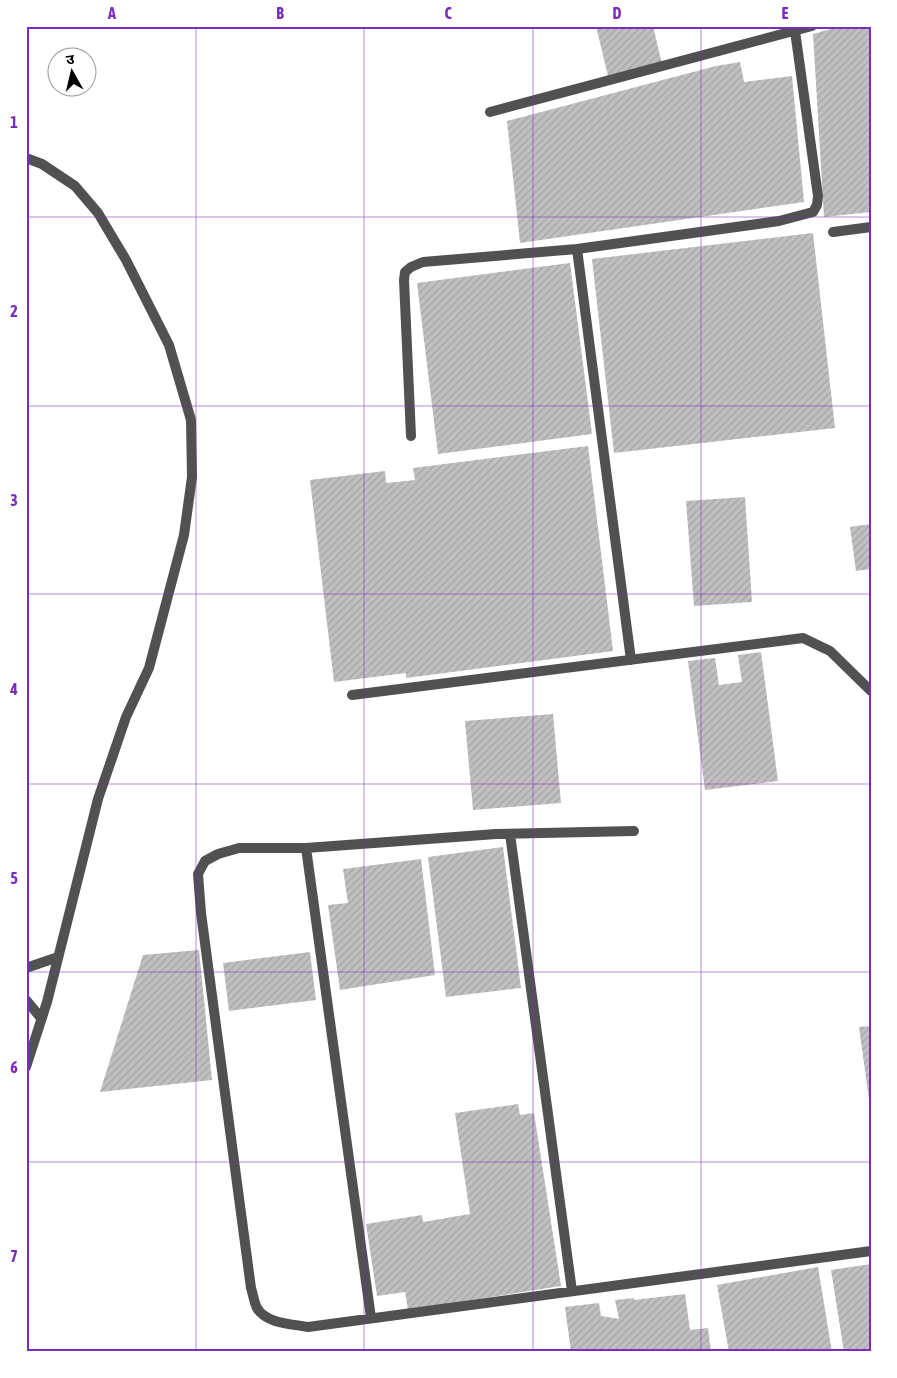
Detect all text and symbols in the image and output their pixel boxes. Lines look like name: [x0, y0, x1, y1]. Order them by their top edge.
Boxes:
text: A: [107, 4, 116, 22]
text: B: [276, 4, 284, 22]
text: C: [444, 4, 452, 22]
text: D: [613, 4, 622, 22]
text: E: [782, 4, 789, 22]
north arrow: [48, 48, 98, 98]
text: उ: [65, 51, 76, 68]
text: 1: [10, 113, 18, 131]
text: 2: [10, 302, 18, 320]
text: 3: [10, 491, 18, 509]
text: 4: [9, 680, 18, 698]
text: 5: [10, 869, 18, 887]
text: 6: [10, 1058, 18, 1076]
text: 7: [10, 1247, 18, 1265]

